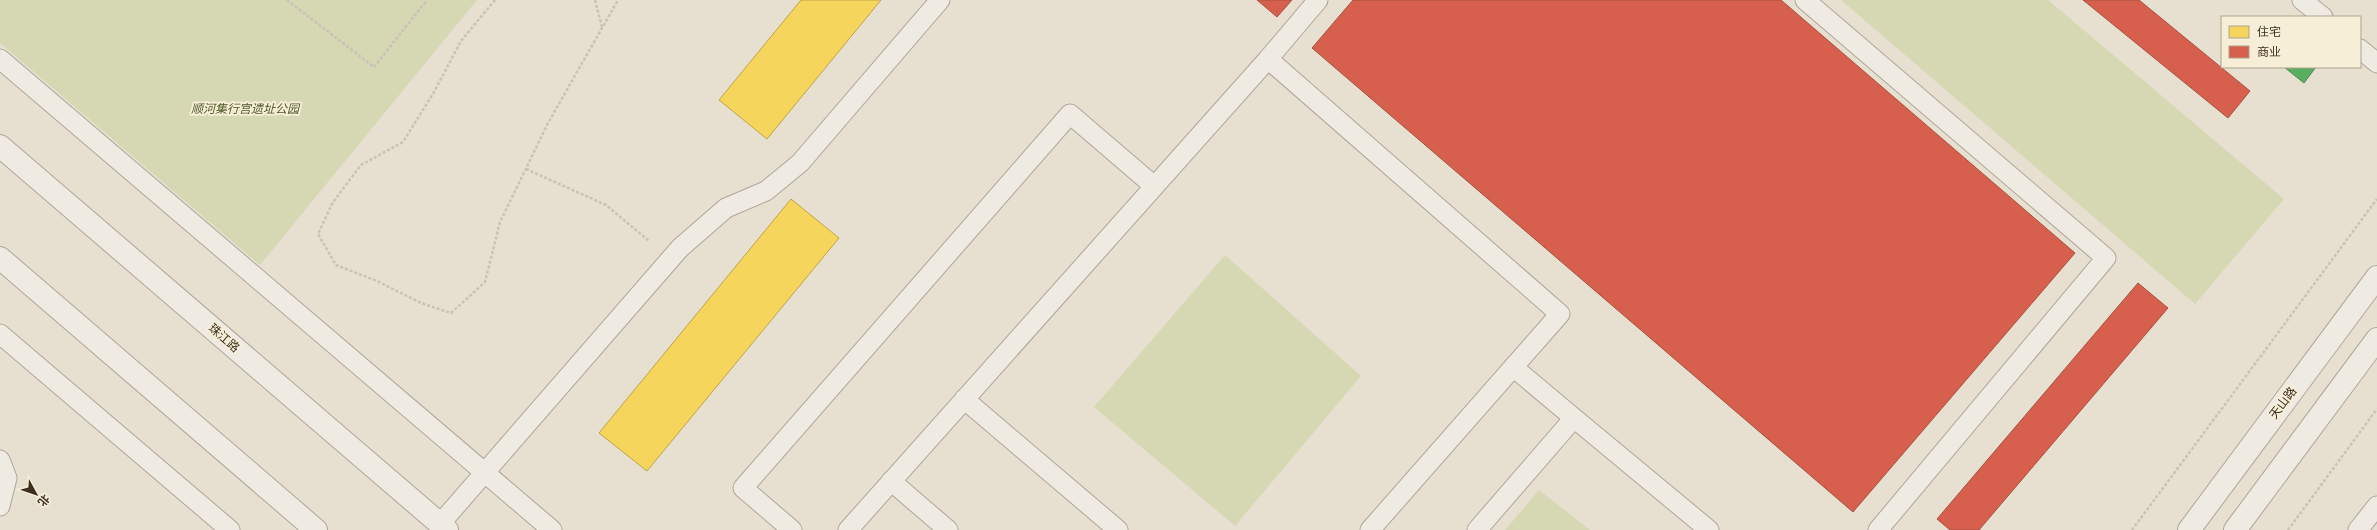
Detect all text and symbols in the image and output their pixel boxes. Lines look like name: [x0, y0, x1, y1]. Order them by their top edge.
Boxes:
legend: [2221, 16, 2361, 68]
text: 住宅: [2257, 24, 2281, 39]
text: 商业: [2257, 44, 2281, 59]
park label: 顺河集行宫遗址公园: [191, 101, 301, 116]
street label: 珠江路: [206, 320, 243, 355]
street label: 天山路: [2266, 384, 2299, 422]
north arrow: [16, 474, 56, 514]
text: 北: [35, 492, 53, 509]

